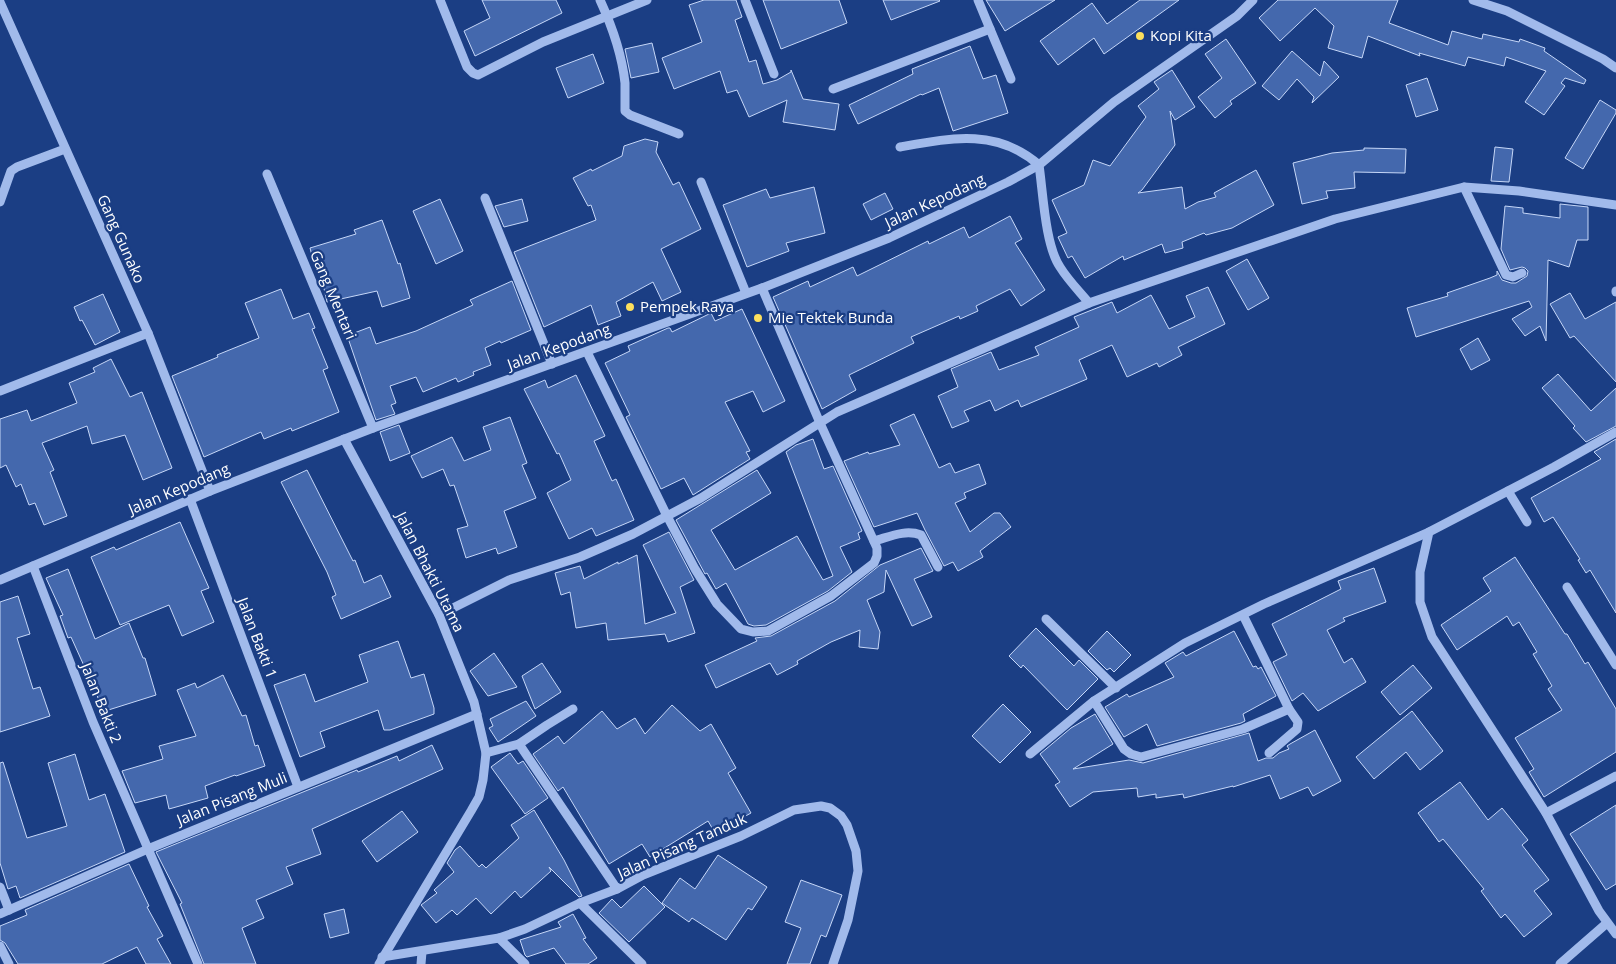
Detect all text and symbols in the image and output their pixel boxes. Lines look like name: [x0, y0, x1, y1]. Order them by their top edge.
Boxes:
place label: Kopi Kita: [1150, 25, 1212, 45]
marker: Kopi Kita: [1134, 30, 1146, 42]
street label: Jalan Kepodang: [879, 168, 988, 233]
street label: Gang Gunako: [93, 191, 150, 286]
street label: Gang Mentari: [306, 247, 362, 342]
place label: Pempek Raya: [640, 296, 734, 316]
marker: Pempek Raya: [624, 301, 636, 313]
place label: Mie Tektek Bunda: [768, 307, 893, 327]
marker: Mie Tektek Bunda: [752, 312, 764, 324]
street label: Jalan Kepodang: [502, 318, 613, 375]
street label: Jalan Kepodang: [123, 458, 232, 519]
street label: Jalan Bhakti Utama: [391, 506, 470, 635]
street label: Jalan Bakti 1: [233, 592, 283, 681]
street label: Jalan Bakti 2: [76, 658, 127, 746]
street label: Jalan Pisang Muli: [172, 767, 290, 830]
street label: Jalan Pisang Tanduk: [612, 808, 749, 883]

